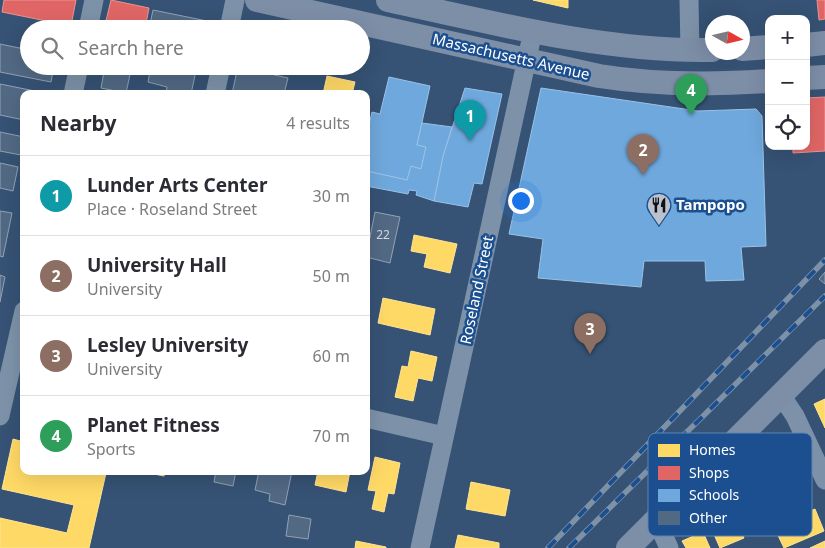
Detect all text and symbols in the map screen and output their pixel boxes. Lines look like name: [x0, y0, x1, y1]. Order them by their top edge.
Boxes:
north arrow: [705, 15, 750, 60]
map controls: [765, 15, 810, 150]
button: +: [765, 15, 810, 60]
search box: [20, 20, 370, 75]
street label: Massachusetts Avenue: [431, 28, 592, 84]
icon: search: [38, 34, 66, 62]
text: Search here: [78, 35, 184, 61]
button: −: [765, 60, 810, 105]
pin: 4: [675, 74, 707, 115]
pin: 1: [454, 100, 486, 141]
button: locate: [765, 105, 810, 150]
text: Nearby: [40, 109, 116, 137]
text: 4 results: [286, 112, 350, 134]
pin: 2: [627, 134, 659, 175]
text: Lunder Arts Center: [87, 172, 267, 198]
text: 1: [51, 185, 61, 207]
text: 30 m: [313, 185, 350, 207]
your location: [508, 188, 534, 214]
restaurant icon: Tampopo: [646, 192, 672, 226]
place label: Tampopo: [676, 194, 745, 214]
text: Place · Roseland Street: [87, 198, 257, 220]
house number: 22: [376, 226, 390, 243]
street label: Roseland Street: [455, 233, 497, 346]
text: University Hall: [87, 252, 227, 278]
text: 2: [51, 265, 61, 287]
text: 50 m: [313, 265, 350, 287]
text: University: [87, 278, 162, 300]
pin: 3: [574, 313, 606, 354]
text: Lesley University: [87, 332, 248, 358]
text: 3: [51, 345, 61, 367]
text: 60 m: [313, 345, 350, 367]
text: University: [87, 358, 162, 380]
text: Planet Fitness: [87, 412, 220, 438]
text: 4: [51, 425, 61, 447]
text: 70 m: [313, 425, 350, 447]
legend: [648, 433, 812, 536]
text: Sports: [87, 438, 135, 460]
text: Homes: [689, 440, 736, 459]
text: Shops: [689, 463, 729, 482]
text: Schools: [689, 485, 740, 504]
text: Other: [689, 508, 728, 527]

